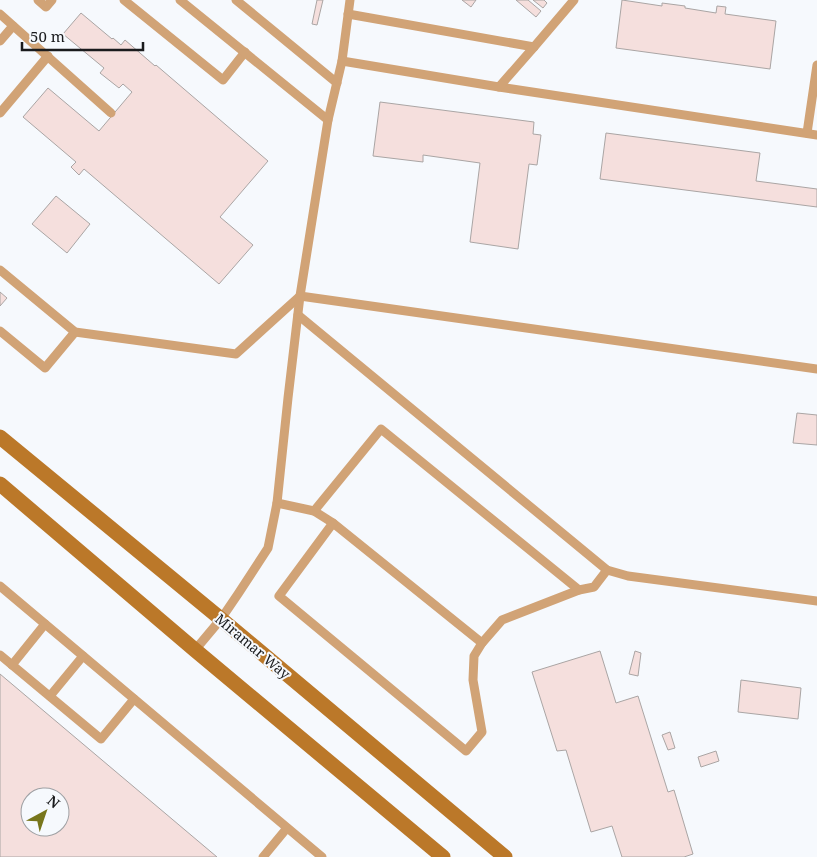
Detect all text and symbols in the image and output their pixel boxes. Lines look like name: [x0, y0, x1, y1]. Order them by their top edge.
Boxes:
scale bar: [22, 20, 144, 52]
text: 50 m: [30, 26, 65, 46]
street label: Miramar Way: [212, 609, 295, 683]
north arrow: [20, 787, 70, 837]
text: N: [43, 791, 64, 812]

